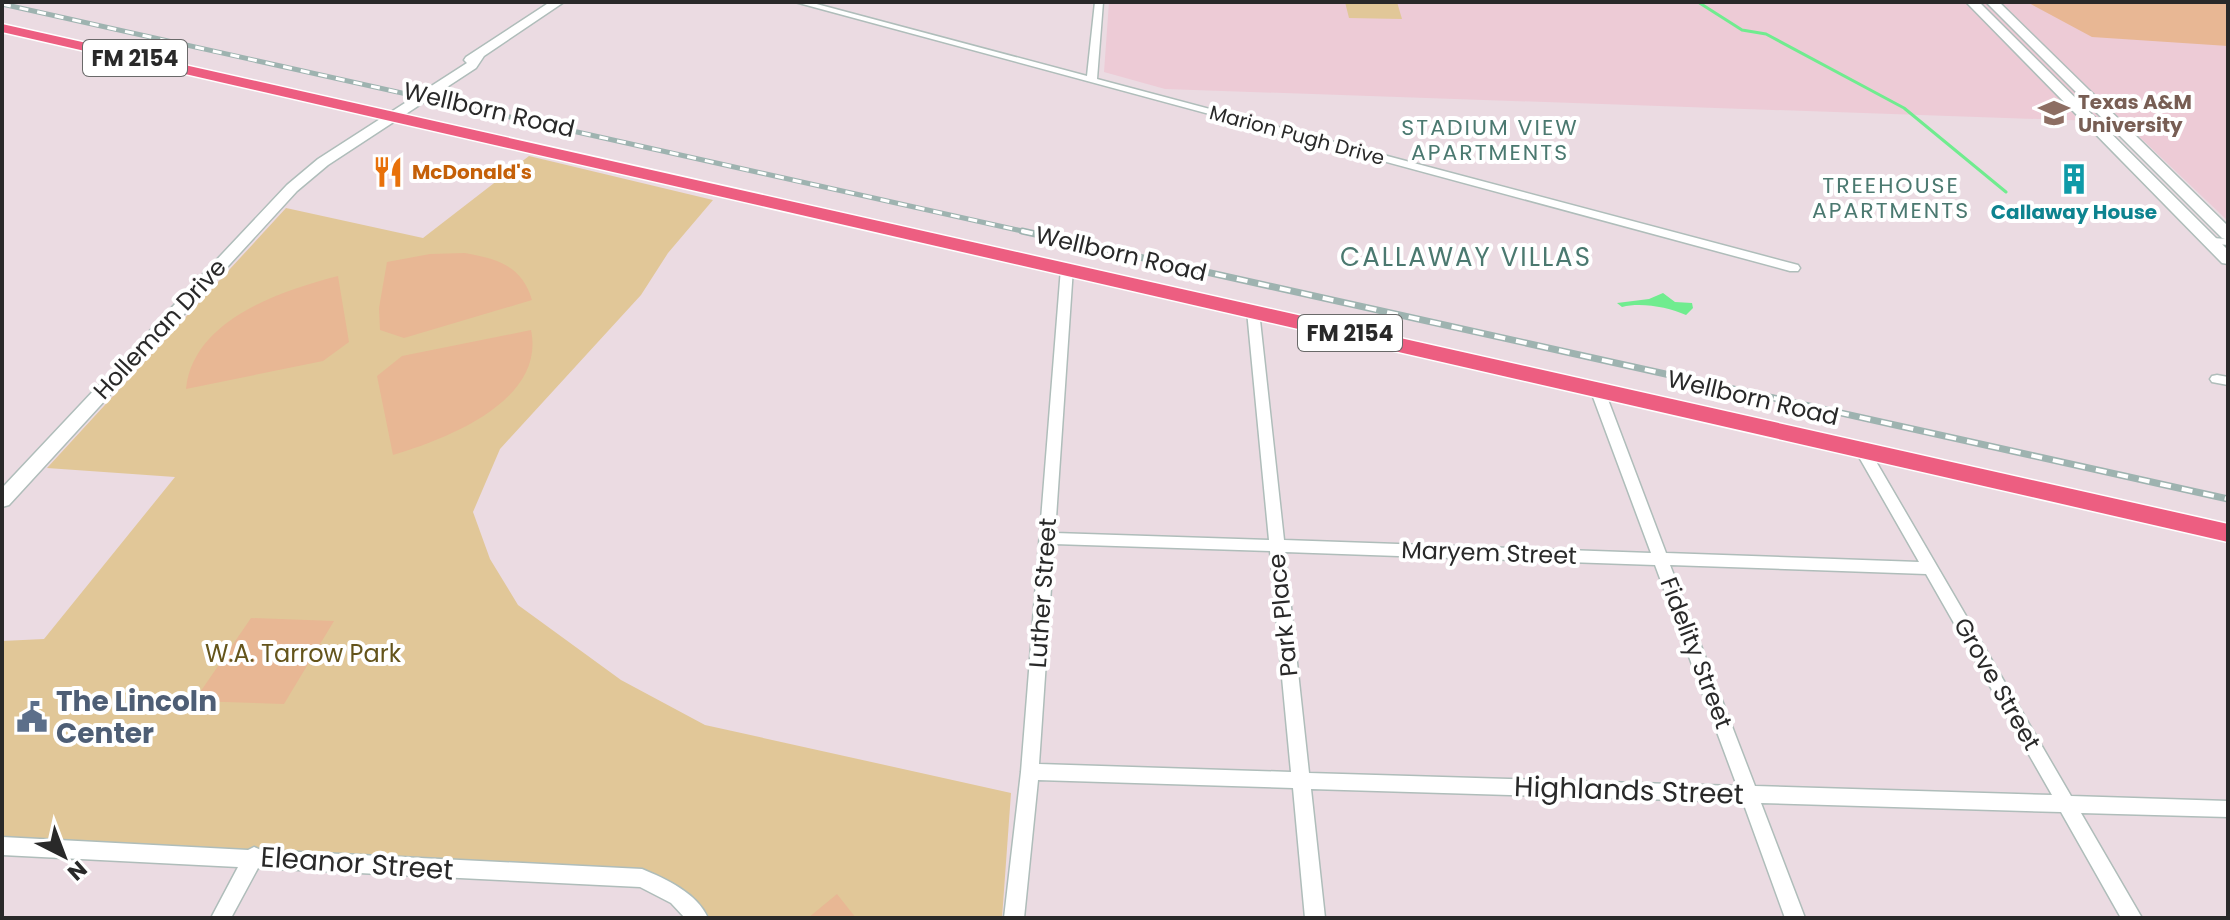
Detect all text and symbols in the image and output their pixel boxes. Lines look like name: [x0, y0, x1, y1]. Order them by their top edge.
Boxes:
road number: FM 2154: [83, 40, 187, 76]
street label: Wellborn Road: [400, 74, 578, 145]
place label: Texas A&M University: [2078, 88, 2192, 139]
school or university icon: Texas A&M University: [2037, 96, 2071, 130]
street label: Marion Pugh Drive: [1206, 98, 1388, 172]
district label: STADIUM VIEW APARTMENTS: [1401, 112, 1579, 168]
restaurant icon: McDonald's: [371, 155, 405, 189]
place label: McDonald's: [412, 158, 532, 186]
building icon: Callaway House: [2057, 162, 2091, 196]
district label: TREEHOUSE APARTMENTS: [1812, 170, 1970, 226]
place label: Callaway House: [1991, 198, 2157, 226]
street label: Wellborn Road: [1032, 218, 1210, 289]
district label: CALLAWAY VILLAS: [1340, 239, 1592, 275]
street label: Holleman Drive: [86, 251, 234, 406]
road number: FM 2154: [1298, 315, 1402, 351]
street label: Wellborn Road: [1664, 362, 1842, 433]
street label: Luther Street: [1021, 517, 1064, 669]
street label: Maryem Street: [1401, 533, 1577, 572]
street label: Park Place: [1260, 552, 1305, 678]
street label: Fidelity Street: [1652, 572, 1741, 733]
street label: Grove Street: [1946, 611, 2049, 756]
park label: W.A. Tarrow Park: [205, 637, 402, 670]
place label: The Lincoln Center: [56, 682, 217, 753]
public building icon: The Lincoln Center: [15, 700, 49, 734]
street label: Highlands Street: [1513, 767, 1745, 814]
north arrow: [24, 816, 104, 896]
street label: Eleanor Street: [259, 837, 455, 890]
text: N: [61, 853, 94, 888]

